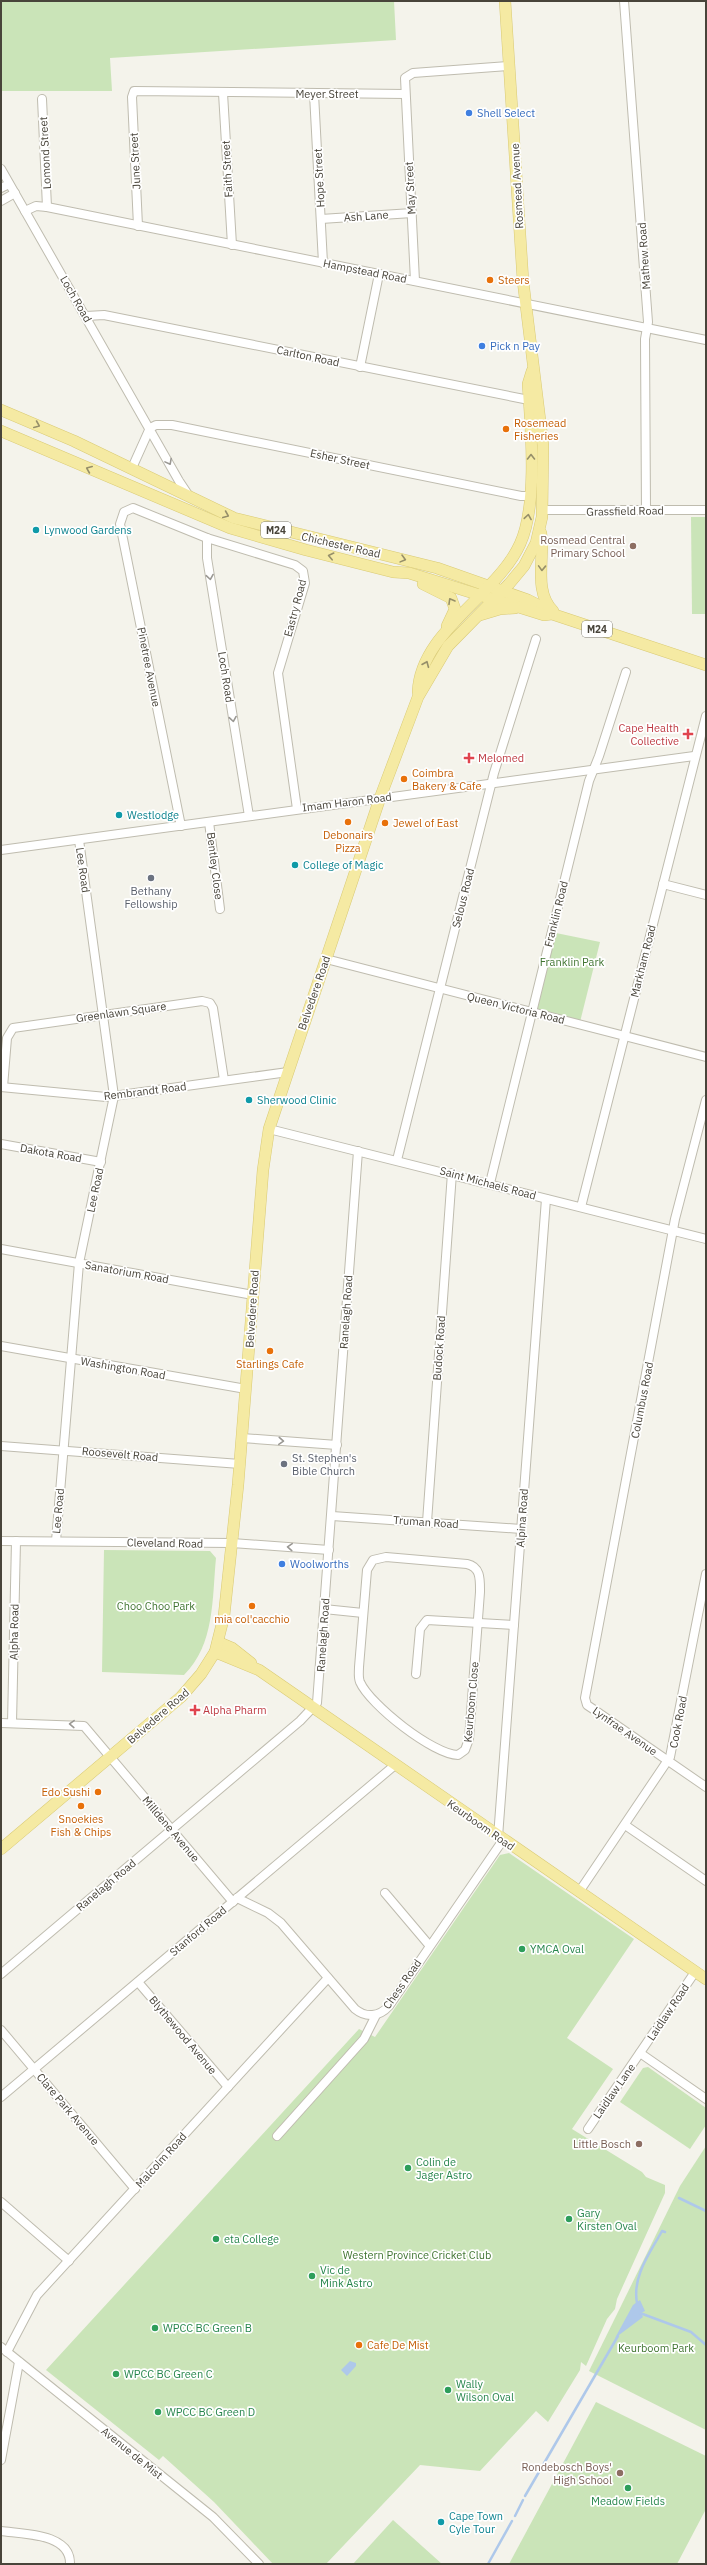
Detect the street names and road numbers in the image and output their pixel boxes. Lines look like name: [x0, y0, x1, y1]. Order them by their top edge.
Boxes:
street label: Meyer Street: [295, 87, 359, 101]
street label: Lomond Street: [36, 116, 54, 190]
street label: June Street: [127, 132, 143, 190]
street label: Faith Street: [219, 140, 235, 198]
street label: Rosmead Avenue: [508, 143, 526, 229]
street label: Hope Street: [310, 148, 328, 208]
street label: May Street: [402, 161, 418, 215]
street label: Ash Lane: [343, 207, 389, 225]
street label: Mathew Road: [635, 222, 653, 290]
street label: Hampstead Road: [322, 256, 408, 286]
street label: Loch Road: [57, 273, 95, 325]
street label: Carlton Road: [275, 343, 341, 369]
street label: Esher Street: [309, 446, 371, 472]
street label: Grassfield Road: [586, 503, 664, 519]
road number: M24: [261, 522, 291, 538]
street label: Chichester Road: [300, 529, 382, 561]
street label: Eastry Road: [281, 578, 309, 638]
road number: M24: [582, 621, 612, 637]
street label: Pinetree Avenue: [134, 626, 164, 708]
street label: Loch Road: [215, 651, 237, 703]
street label: Imam Haron Road: [301, 790, 393, 814]
street label: Bentley Close: [204, 832, 226, 900]
street label: Lee Road: [73, 847, 93, 893]
street label: Selous Road: [449, 867, 477, 929]
street label: Franklin Road: [541, 879, 571, 949]
street label: Markham Road: [627, 923, 659, 999]
street label: Belvedere Road: [295, 954, 333, 1032]
street label: Queen Victoria Road: [466, 989, 566, 1027]
street label: Greenlawn Square: [75, 999, 167, 1025]
street label: Rembrandt Road: [103, 1079, 187, 1103]
street label: Dakota Road: [19, 1141, 83, 1165]
street label: Saint Michaels Road: [438, 1163, 538, 1203]
street label: Lee Road: [83, 1166, 107, 1214]
street label: Sanatorium Road: [84, 1258, 170, 1286]
street label: Belvedere Road: [242, 1270, 262, 1348]
street label: Ranelagh Road: [336, 1275, 356, 1349]
street label: Budock Road: [430, 1315, 448, 1381]
street label: Washington Road: [79, 1354, 167, 1382]
street label: Columbus Road: [628, 1361, 656, 1439]
street label: Roosevelt Road: [81, 1444, 159, 1464]
street label: Lee Road: [49, 1488, 67, 1534]
street label: Alpina Road: [513, 1488, 531, 1548]
street label: Truman Road: [393, 1513, 459, 1531]
street label: Cleveland Road: [127, 1535, 203, 1551]
street label: Ranelagh Road: [313, 1598, 333, 1672]
street label: Alpha Road: [7, 1604, 21, 1660]
street label: Keurboom Close: [460, 1661, 482, 1743]
street label: Belvedere Road: [124, 1685, 192, 1747]
street label: Cook Road: [666, 1695, 690, 1749]
street label: Lynfrae Avenue: [590, 1704, 660, 1758]
street label: Milldene Avenue: [139, 1793, 203, 1865]
street label: Keurboom Road: [445, 1797, 517, 1853]
street label: Ranelagh Road: [73, 1856, 139, 1914]
street label: Stanford Road: [167, 1903, 229, 1959]
street label: Chess Road: [380, 1956, 424, 2012]
street label: Laidlaw Road: [644, 1981, 692, 2043]
street label: Blythewood Avenue: [146, 1993, 220, 2077]
street label: Laidlaw Lane: [590, 2061, 638, 2121]
street label: Clare Park Avenue: [34, 2070, 102, 2148]
street label: Malcolm Road: [132, 2129, 190, 2191]
street label: Avenue de Mist: [98, 2424, 166, 2482]

